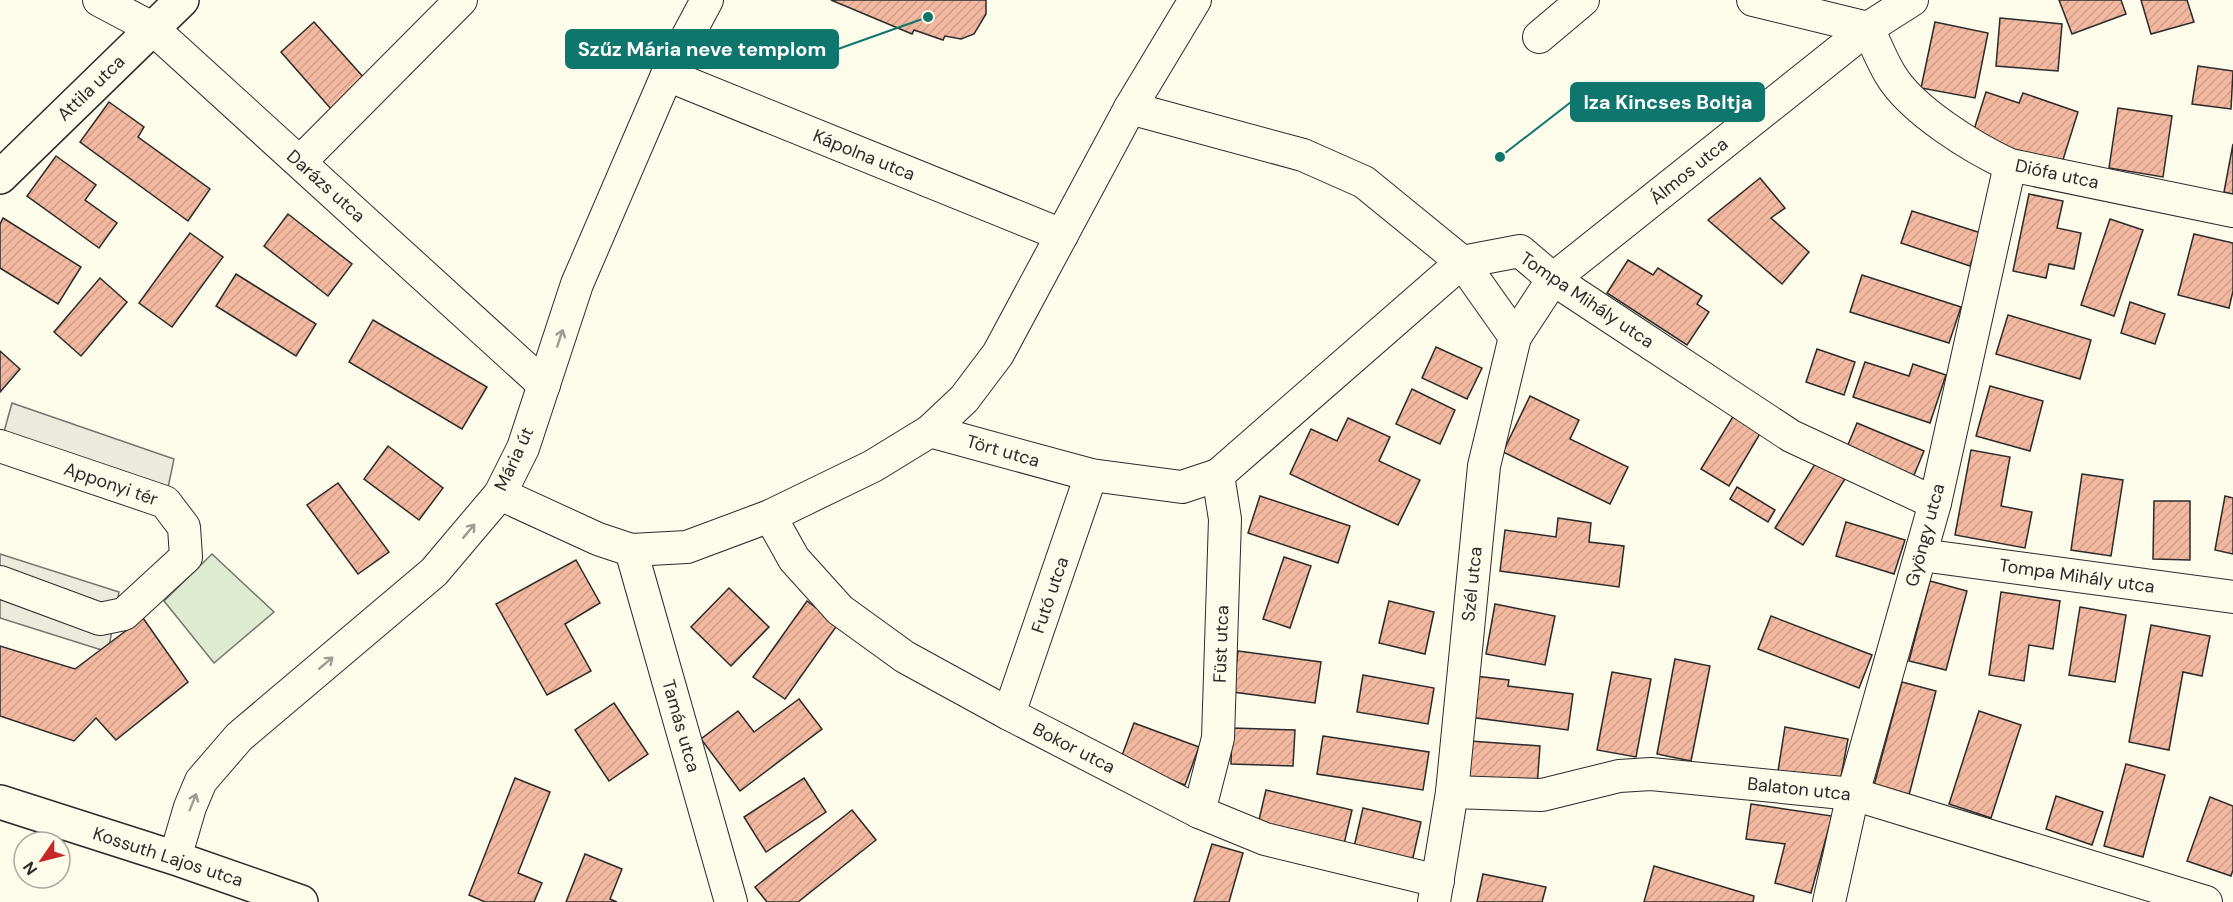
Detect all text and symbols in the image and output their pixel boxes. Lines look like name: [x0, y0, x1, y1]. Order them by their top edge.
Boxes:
callout: Szűz Mária neve templom: [566, 30, 838, 68]
text: Szűz Mária neve templom: [578, 36, 826, 62]
street label: Attila utca: [52, 50, 130, 126]
callout: Iza Kincses Boltja: [1571, 83, 1764, 121]
text: Iza Kincses Boltja: [1584, 89, 1752, 115]
street label: Kápolna utca: [809, 124, 919, 186]
street label: Álmos utca: [1645, 132, 1733, 210]
street label: Darázs utca: [282, 144, 370, 228]
street label: Diófa utca: [2013, 153, 2101, 195]
street label: Tompa Mihály utca: [1515, 246, 1659, 354]
one-way arrow: [555, 329, 566, 348]
street label: Mária út: [489, 423, 539, 495]
street label: Tört utca: [964, 429, 1042, 473]
street label: Apponyi tér: [61, 457, 162, 511]
street label: Gyöngy utca: [1900, 481, 1950, 589]
one-way arrow: [462, 523, 475, 539]
street label: Szél utca: [1456, 545, 1488, 623]
street label: Tompa Mihály utca: [1998, 553, 2156, 599]
street label: Futó utca: [1026, 554, 1074, 636]
street label: Füst utca: [1208, 605, 1234, 683]
one-way arrow: [318, 656, 333, 670]
street label: Tamás utca: [656, 677, 706, 775]
street label: Bokor utca: [1029, 717, 1119, 779]
street label: Balaton utca: [1746, 772, 1852, 806]
one-way arrow: [188, 793, 199, 812]
street label: Kossuth Lajos utca: [90, 821, 246, 893]
north arrow: [12, 830, 72, 890]
text: N: [18, 858, 42, 879]

